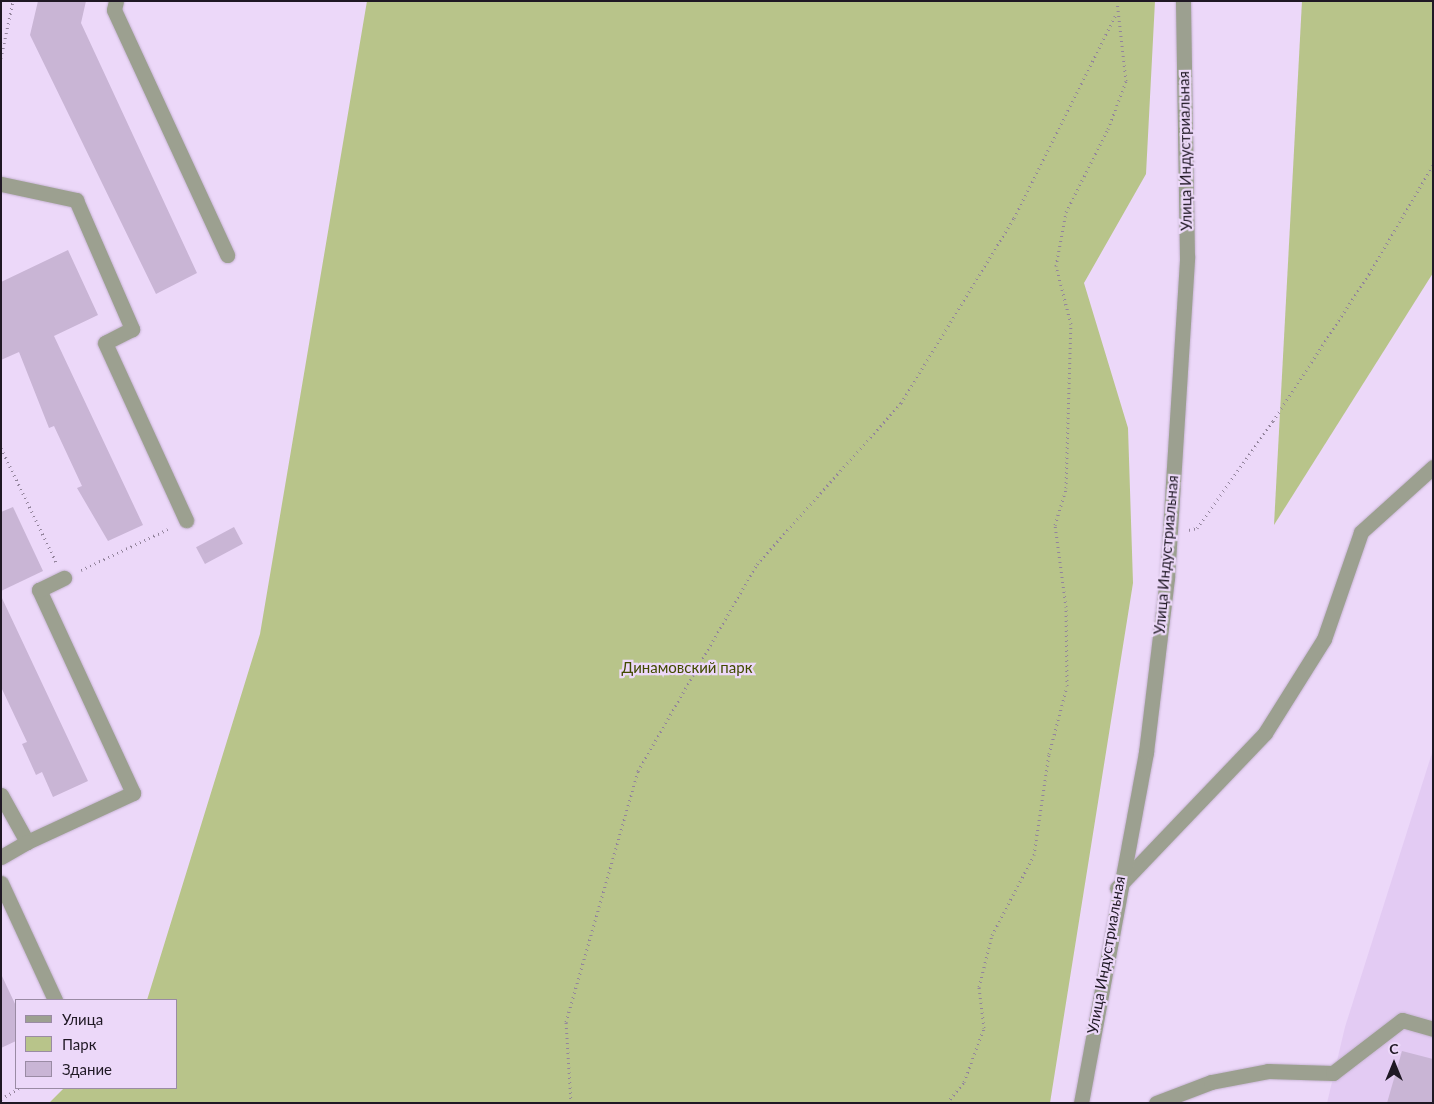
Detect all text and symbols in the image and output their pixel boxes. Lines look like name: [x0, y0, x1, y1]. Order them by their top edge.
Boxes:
street label: Улица Индустриальная: [1175, 71, 1195, 231]
street label: Улица Индустриальная: [1150, 475, 1182, 635]
park label: Динамовский парк: [622, 659, 752, 677]
street label: Улица Индустриальная: [1083, 875, 1129, 1035]
legend: [15, 999, 178, 1089]
text: Улица: [62, 1010, 103, 1028]
text: Парк: [62, 1035, 96, 1053]
north arrow: [1369, 1039, 1419, 1089]
text: С: [1389, 1040, 1399, 1057]
text: Здание: [62, 1060, 112, 1078]

